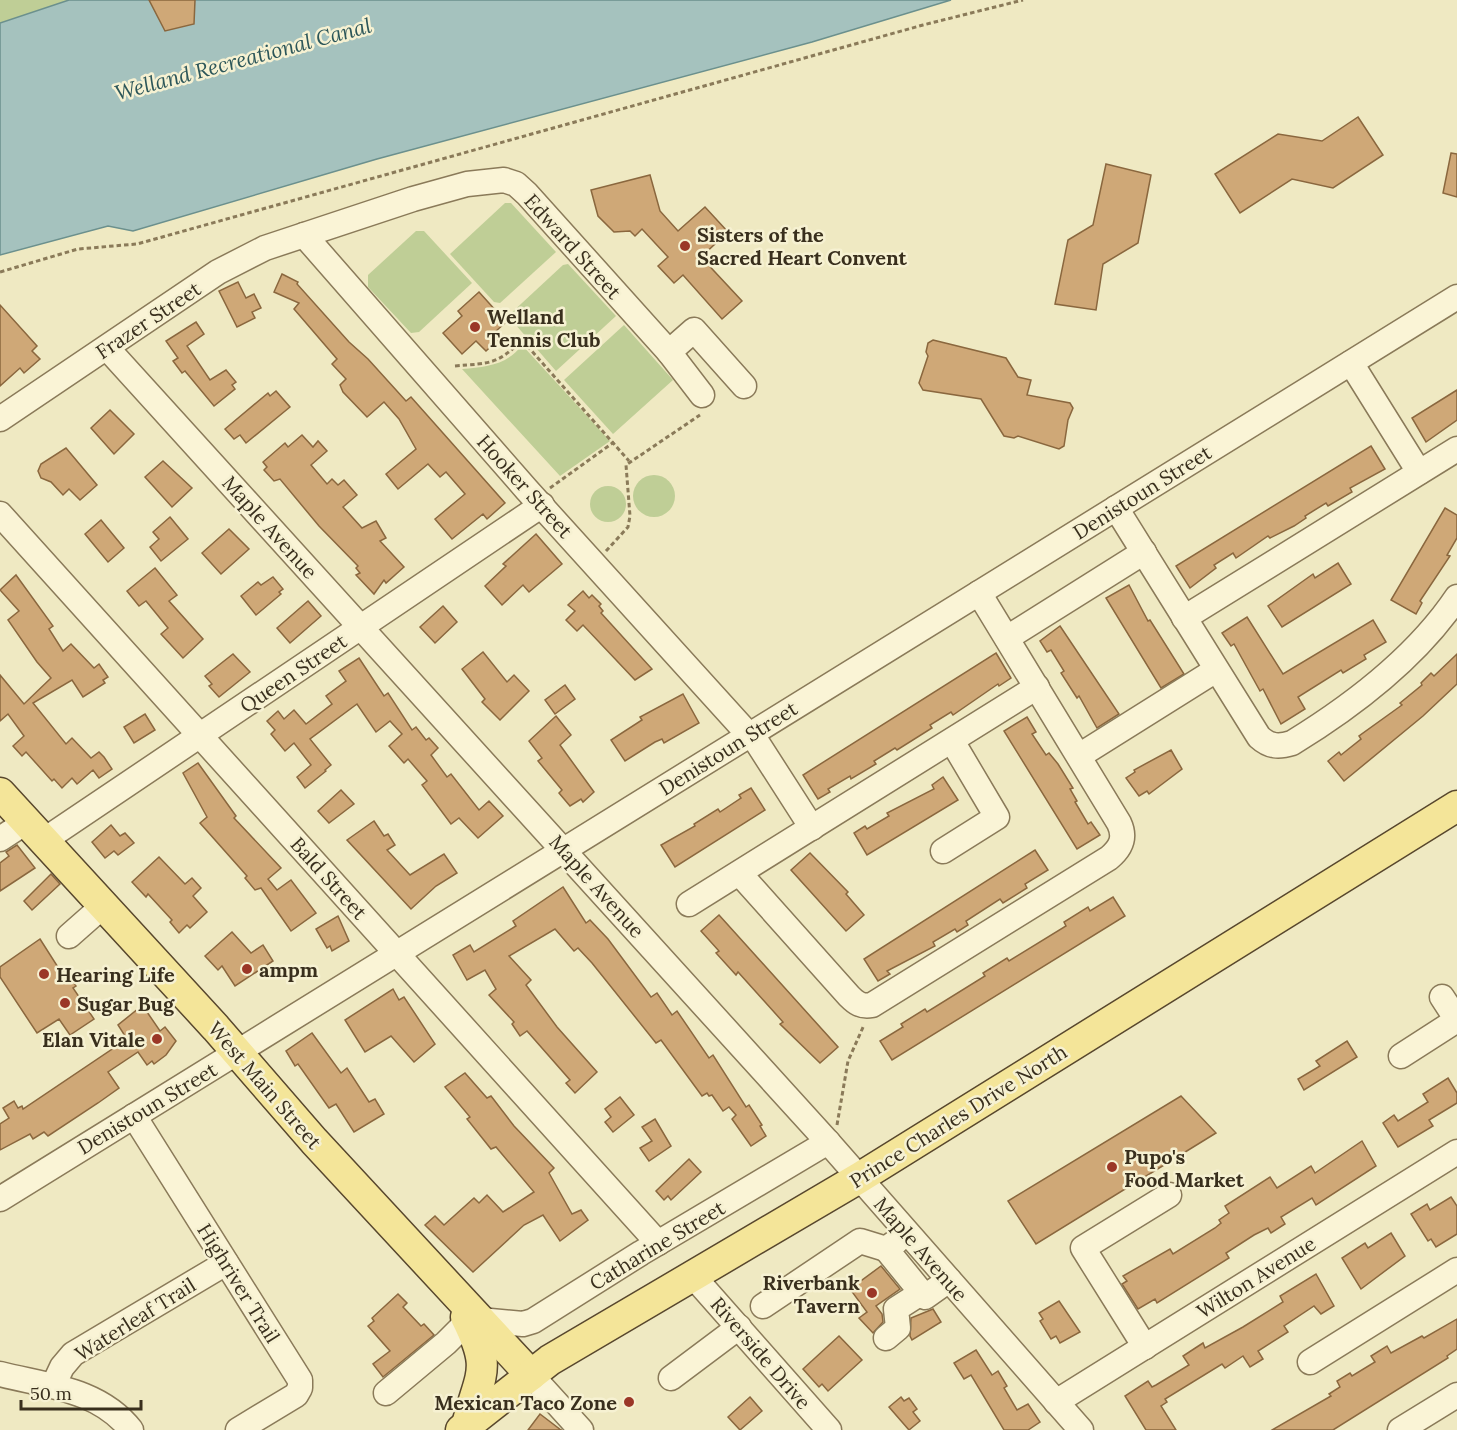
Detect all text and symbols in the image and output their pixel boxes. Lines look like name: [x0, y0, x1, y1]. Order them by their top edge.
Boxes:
water label: Welland Recreational Canal: [112, 12, 374, 106]
street label: Edward Street: [519, 188, 627, 304]
place label: Sisters of the Sacred Heart Convent: [697, 222, 908, 270]
marker: Sisters of the Sacred Heart Convent: [678, 239, 692, 253]
street label: Frazer Street: [91, 276, 205, 364]
place label: Welland Tennis Club: [487, 304, 601, 352]
marker: Welland Tennis Club: [468, 320, 482, 334]
street label: Hooker Street: [472, 429, 578, 543]
street label: Denistoun Street: [1068, 439, 1216, 545]
street label: Maple Avenue: [217, 470, 323, 584]
street label: Queen Street: [235, 628, 351, 718]
street label: Denistoun Street: [654, 695, 802, 801]
street label: Maple Avenue: [544, 829, 650, 943]
street label: Bald Street: [286, 832, 373, 925]
place label: ampm: [259, 957, 319, 982]
place label: Hearing Life: [56, 962, 175, 987]
marker: ampm: [240, 962, 254, 976]
marker: Hearing Life: [37, 967, 51, 981]
place label: Sugar Bug: [77, 991, 175, 1016]
marker: Sugar Bug: [58, 996, 72, 1010]
street label: West Main Street: [203, 1016, 327, 1154]
place label: Elan Vitale: [42, 1027, 145, 1052]
marker: Elan Vitale: [150, 1032, 164, 1046]
street label: Prince Charles Drive North: [845, 1039, 1071, 1193]
street label: Denistoun Street: [73, 1056, 221, 1159]
place label: Pupo's Food Market: [1124, 1144, 1245, 1192]
marker: Pupo's Food Market: [1105, 1160, 1119, 1174]
street label: Maple Avenue: [869, 1192, 973, 1306]
street label: Catharine Street: [585, 1195, 729, 1295]
street label: Highriver Trail: [192, 1219, 286, 1347]
street label: Wilton Avenue: [1192, 1230, 1320, 1323]
place label: Riverbank Tavern: [763, 1270, 860, 1318]
street label: Waterleaf Trail: [70, 1272, 200, 1366]
marker: Riverbank Tavern: [865, 1286, 879, 1300]
street label: Riverside Drive: [705, 1292, 817, 1414]
scale bar: [21, 1373, 141, 1411]
text: 50 m: [30, 1382, 72, 1405]
place label: Mexican Taco Zone: [434, 1390, 617, 1415]
marker: Mexican Taco Zone: [622, 1395, 636, 1409]

